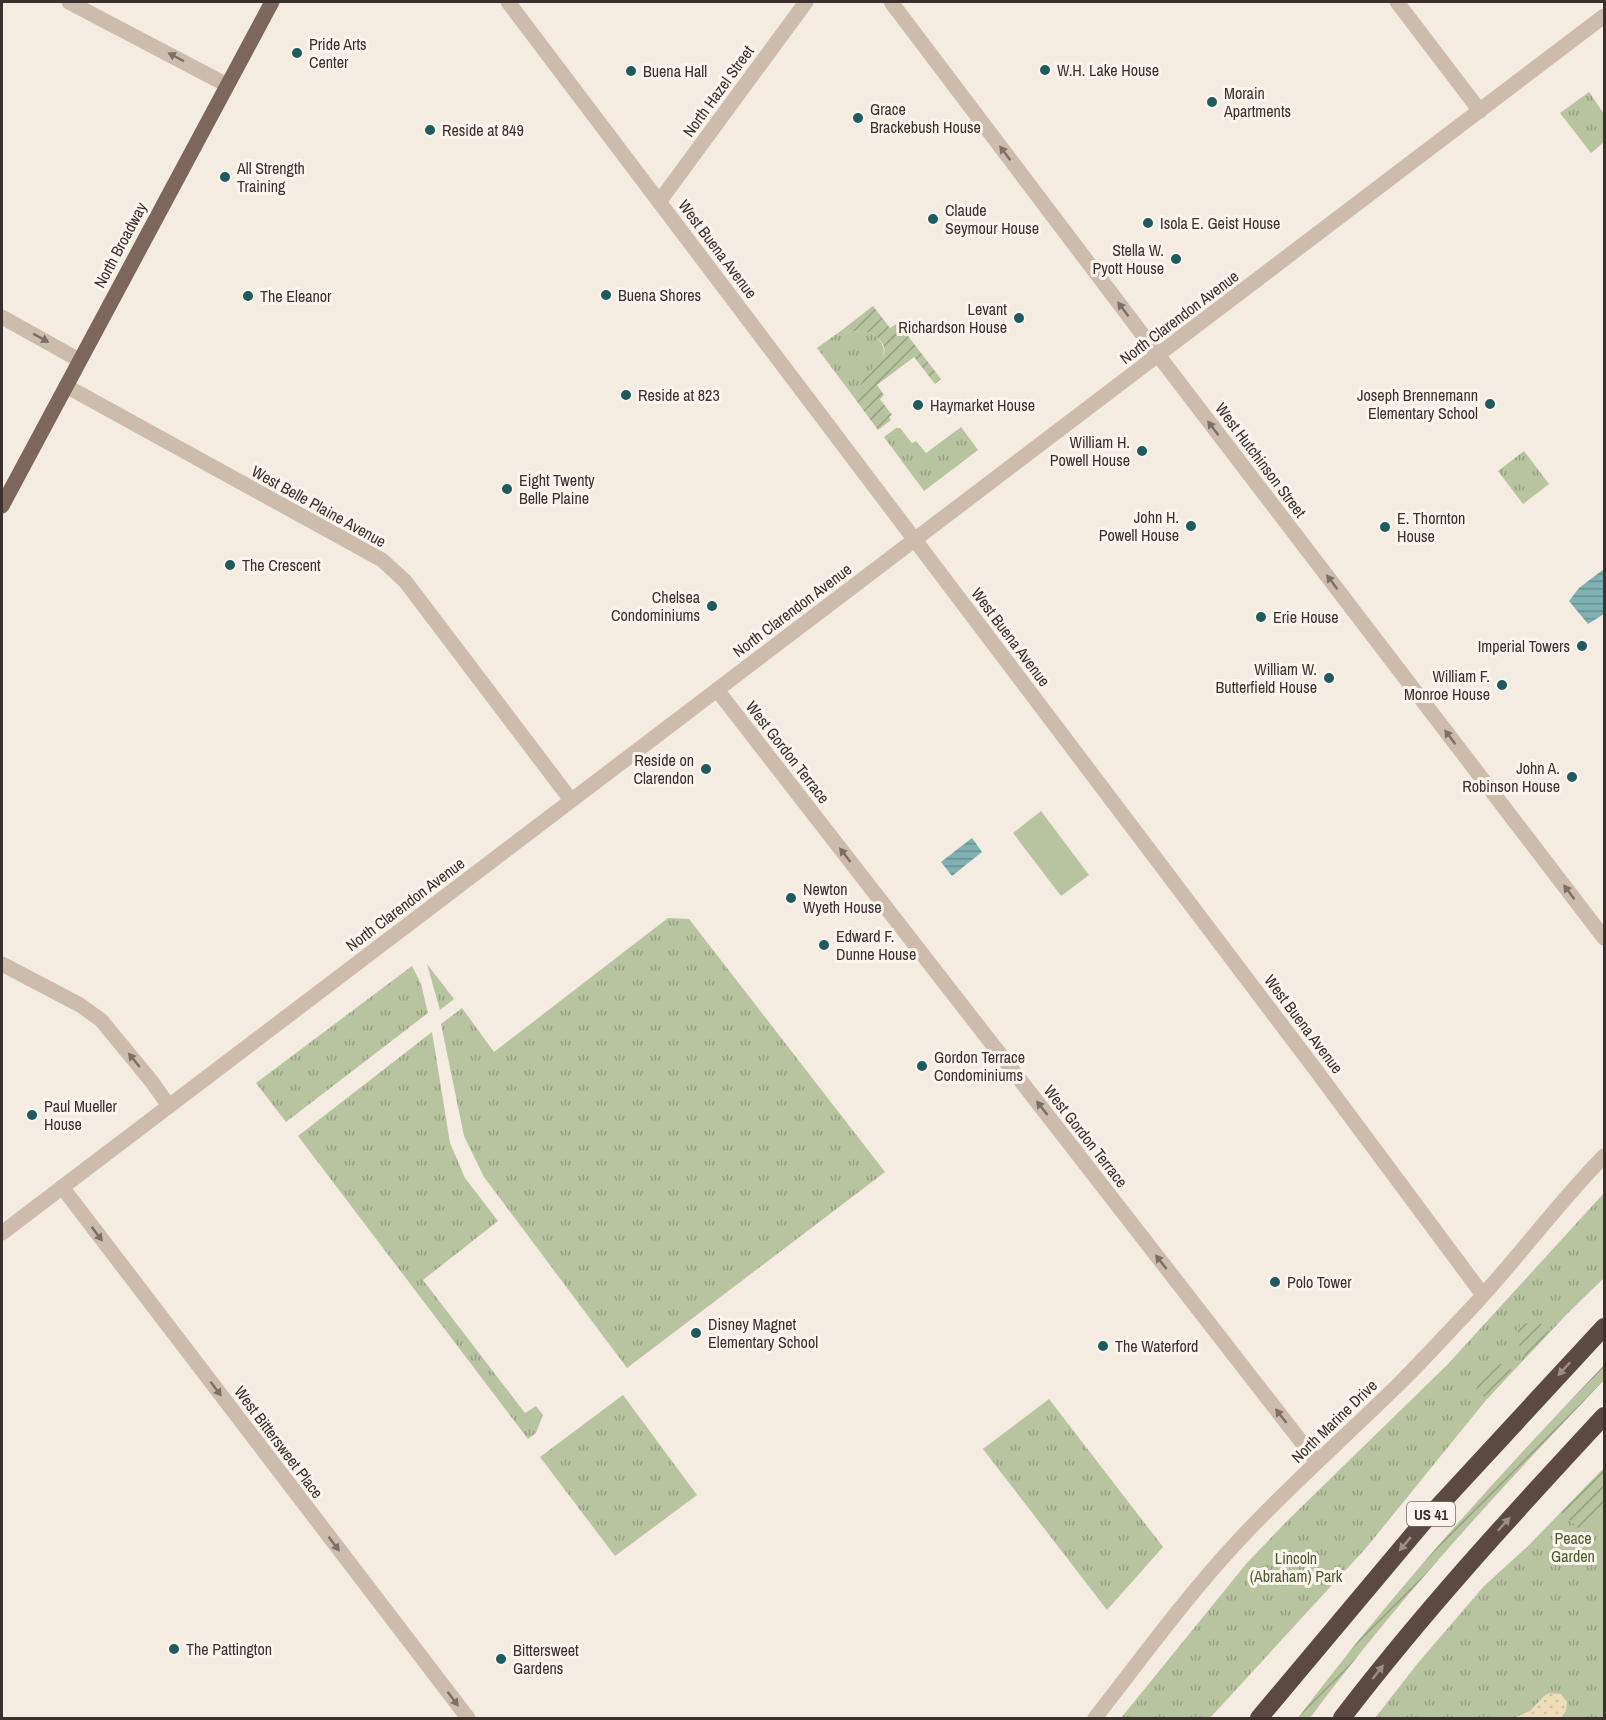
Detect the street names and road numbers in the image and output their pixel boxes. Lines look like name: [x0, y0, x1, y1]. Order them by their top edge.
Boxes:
street label: North Hazel Street: [677, 41, 759, 141]
street label: West Buena Avenue: [674, 195, 762, 303]
street label: North Broadway: [88, 198, 152, 292]
street label: North Clarendon Avenue: [1115, 265, 1243, 369]
street label: West Hutchinson Street: [1211, 398, 1312, 522]
street label: West Belle Plaine Avenue: [248, 460, 390, 552]
street label: North Clarendon Avenue: [728, 558, 856, 662]
street label: West Buena Avenue: [967, 583, 1055, 691]
street label: West Gordon Terrace: [741, 696, 835, 808]
street label: North Clarendon Avenue: [341, 852, 469, 956]
street label: West Buena Avenue: [1260, 970, 1348, 1078]
street label: West Gordon Terrace: [1039, 1080, 1133, 1192]
street label: North Marine Drive: [1286, 1374, 1382, 1468]
street label: West Bittersweet Place: [229, 1381, 329, 1503]
road number: US 41: [1407, 1502, 1455, 1526]

